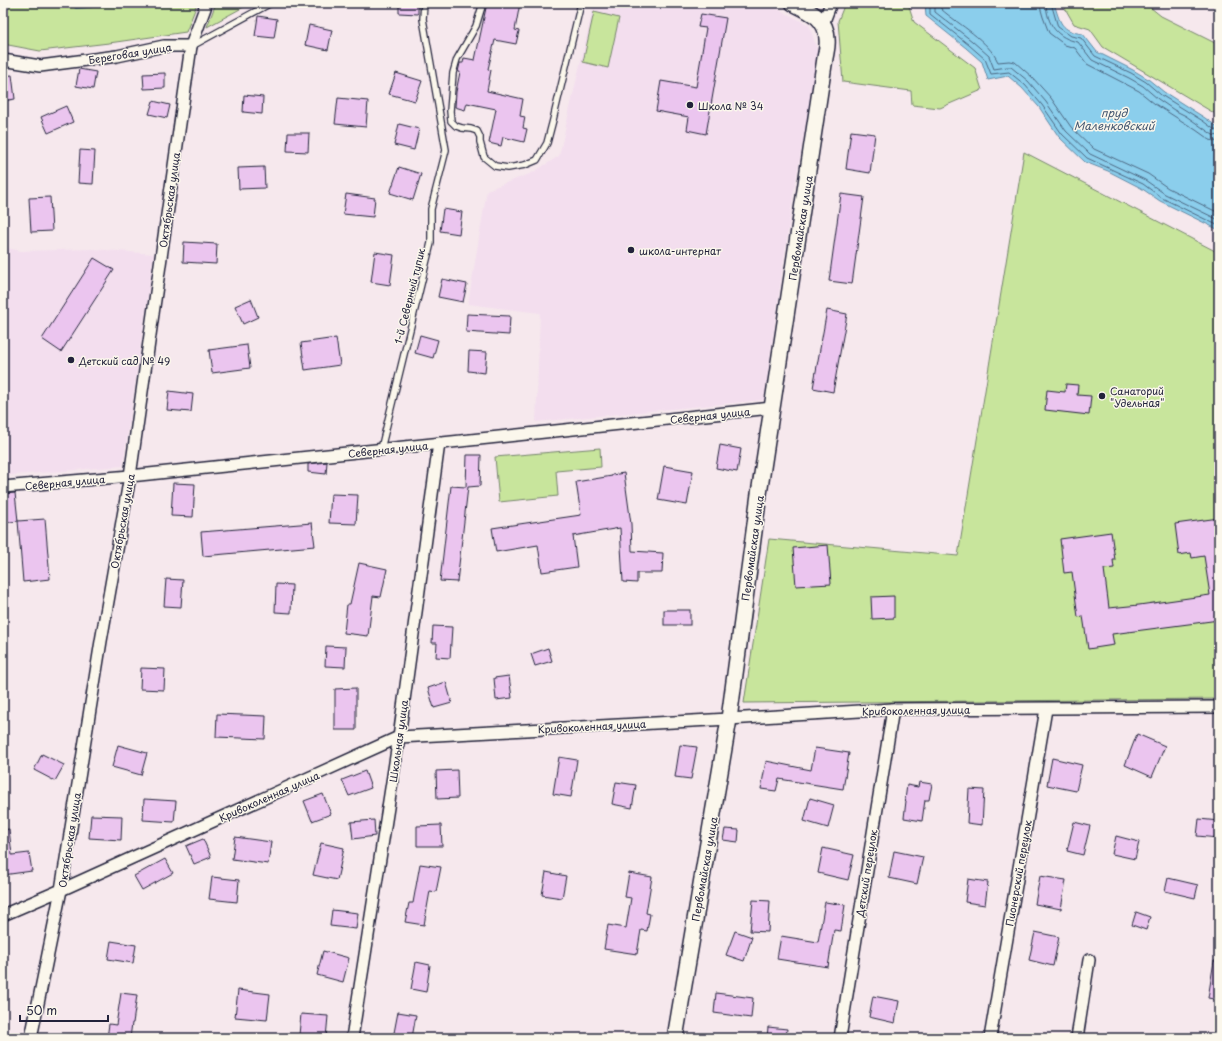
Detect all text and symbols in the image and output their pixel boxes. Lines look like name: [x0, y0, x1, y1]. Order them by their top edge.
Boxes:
street label: Береговая улица: [87, 39, 173, 67]
place label: Школа № 34: [698, 98, 764, 113]
marker: Школа № 34: [685, 100, 695, 110]
water label: пруд Маленковский: [1074, 104, 1156, 134]
street label: Октябрьская улица: [155, 151, 183, 249]
street label: Первомайская улица: [784, 174, 816, 282]
place label: школа-интернат: [639, 243, 722, 258]
marker: школа-интернат: [626, 245, 636, 255]
street label: 1-й Северный тупик: [390, 246, 429, 346]
place label: Детский сад № 49: [78, 353, 170, 368]
marker: Детский сад № 49: [66, 355, 76, 365]
place label: Санаторий "Удельная": [1110, 383, 1164, 410]
marker: Санаторий "Удельная": [1097, 391, 1107, 401]
street label: Северная улица: [669, 403, 751, 427]
street label: Северная улица: [347, 437, 429, 461]
street label: Северная улица: [24, 471, 106, 493]
street label: Октябрьская улица: [106, 472, 138, 570]
street label: Первомайская улица: [737, 494, 767, 602]
street label: Школьная улица: [385, 698, 411, 783]
street label: Кривоколенная улица: [862, 702, 971, 718]
street label: Кривоколенная улица: [537, 716, 647, 736]
street label: Кривоколенная улица: [216, 767, 322, 825]
street label: Октябрьская улица: [54, 791, 84, 889]
street label: Первомайская улица: [687, 815, 721, 923]
street label: Пионерский переулок: [1001, 819, 1036, 927]
street label: Детский переулок: [852, 828, 881, 919]
scale bar: [20, 997, 108, 1023]
text: 50 m: [26, 1001, 57, 1019]

